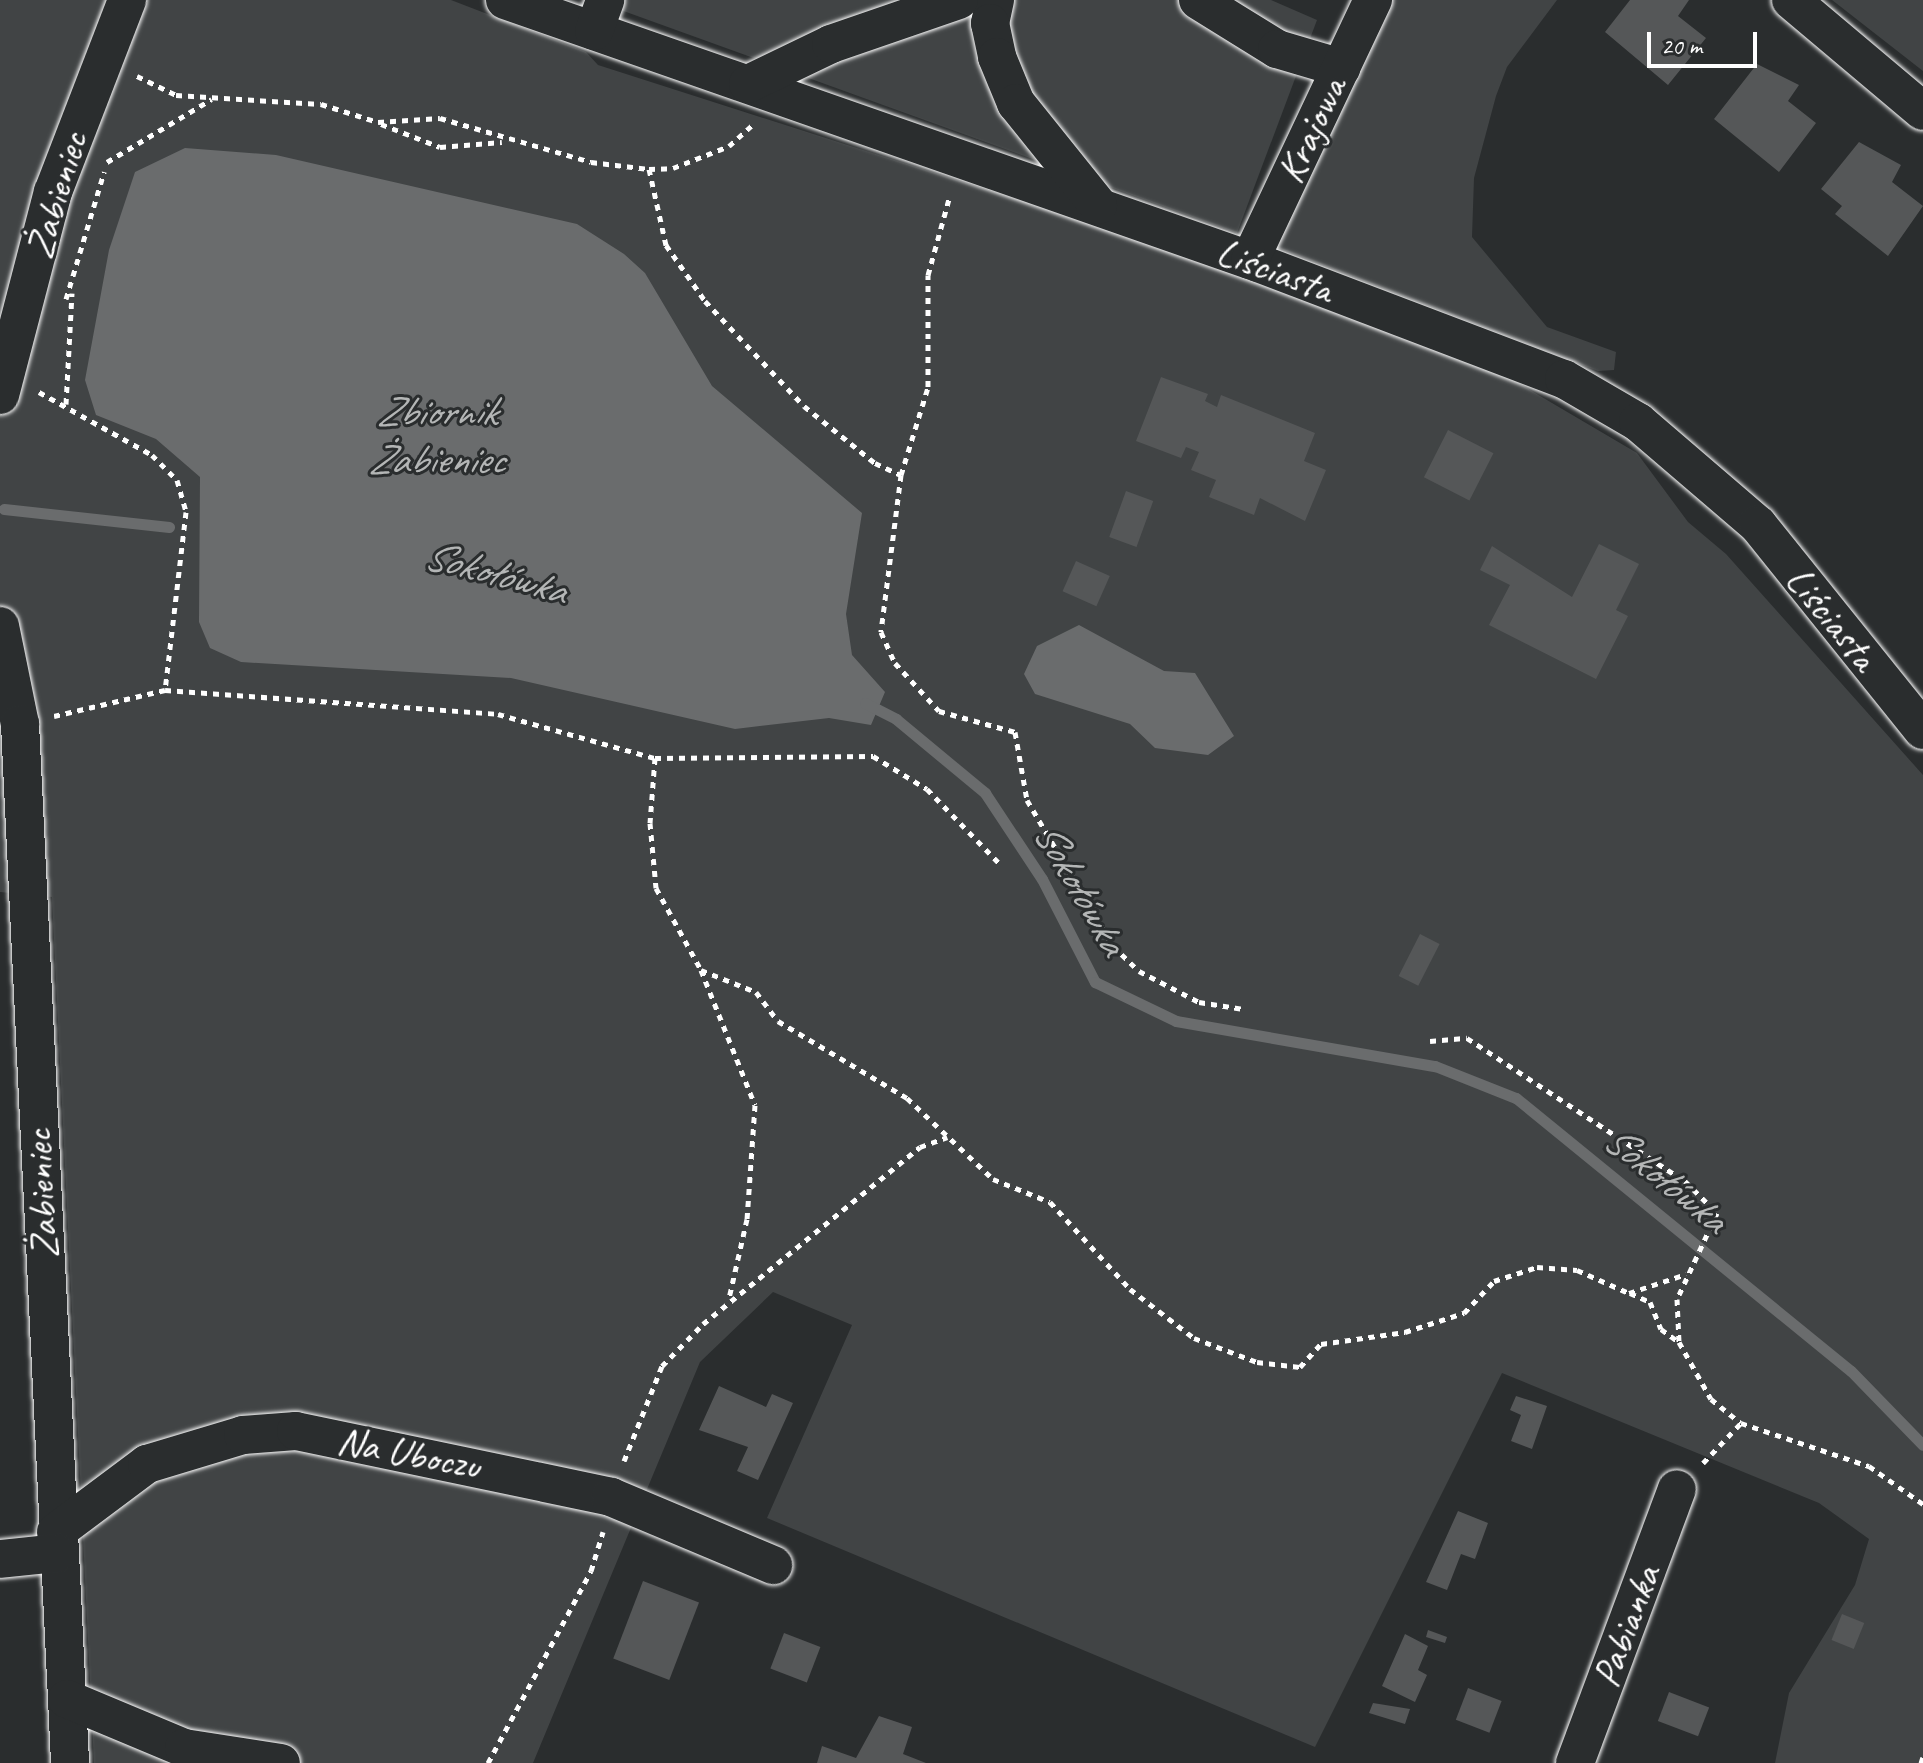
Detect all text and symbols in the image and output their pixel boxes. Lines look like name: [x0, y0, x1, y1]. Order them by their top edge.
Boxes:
scale bar: [1651, 16, 1761, 66]
text: 20 m: [1661, 31, 1702, 61]
street label: Krajowa: [1266, 70, 1356, 190]
street label: Żabieniec: [14, 126, 98, 264]
street label: Liściasta: [1211, 227, 1339, 313]
water label: Zbiornik Żabieniec: [368, 387, 504, 486]
water label: Sokołówka: [419, 530, 571, 616]
street label: Liściasta: [1776, 556, 1888, 680]
water label: Sokołówka: [1022, 813, 1138, 963]
water label: Sokołówka: [1593, 1114, 1737, 1244]
street label: Żabieniec: [14, 1128, 68, 1260]
street label: Na Uboczu: [334, 1416, 484, 1490]
street label: Pabianka: [1581, 1559, 1671, 1693]

